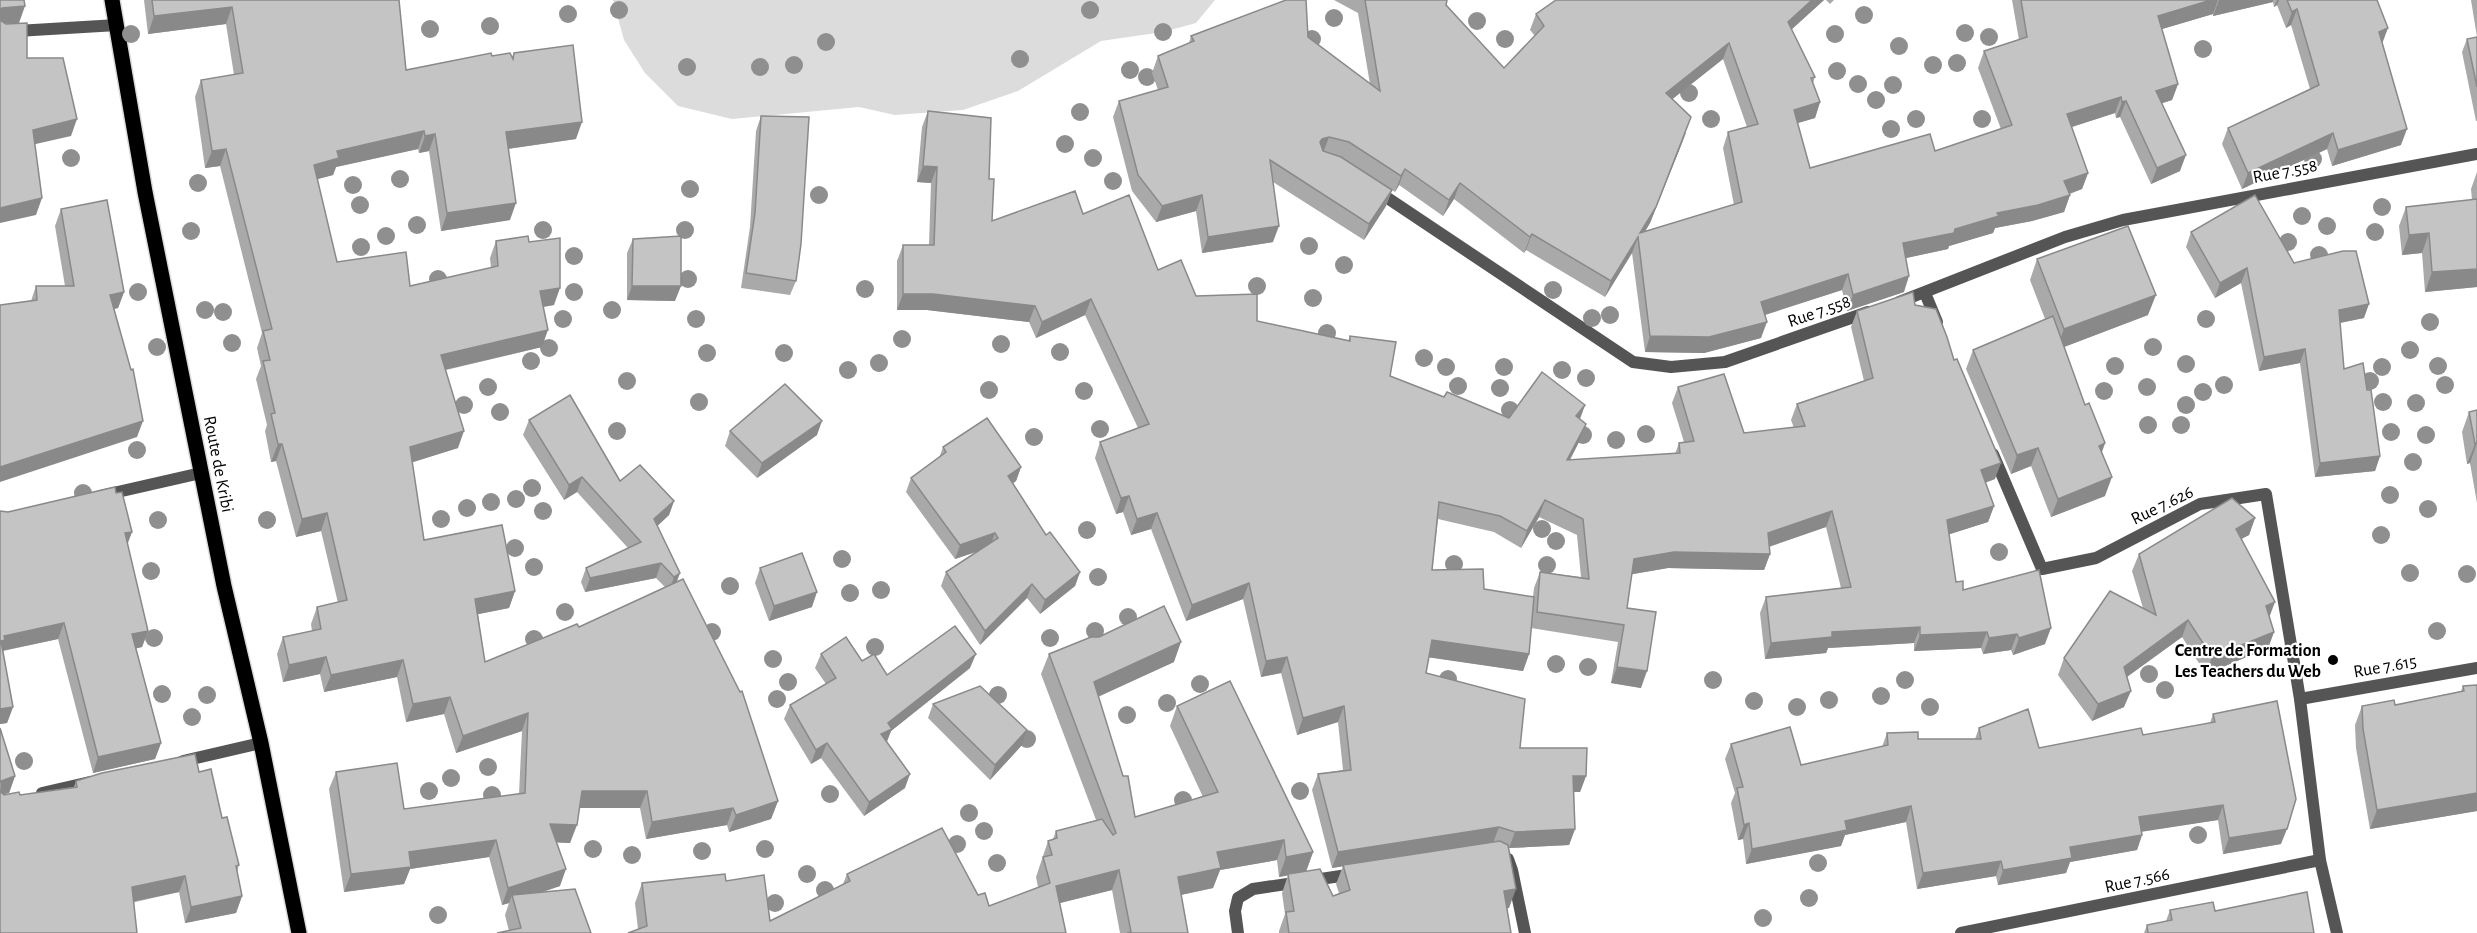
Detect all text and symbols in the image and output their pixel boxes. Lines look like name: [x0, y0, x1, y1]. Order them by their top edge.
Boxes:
street label: Rue 7.558: [2251, 157, 2319, 187]
street label: Rue 7.558: [1786, 293, 1853, 331]
street label: Route de Kribi: [200, 414, 236, 514]
street label: Rue 7.626: [2128, 483, 2196, 529]
place label: Centre de Formation Les Teachers du Web: [2174, 642, 2321, 681]
marker: Centre de Formation Les Teachers du Web: [2326, 653, 2340, 667]
street label: Rue 7.615: [2352, 653, 2418, 681]
street label: Rue 7.566: [2103, 865, 2171, 897]

